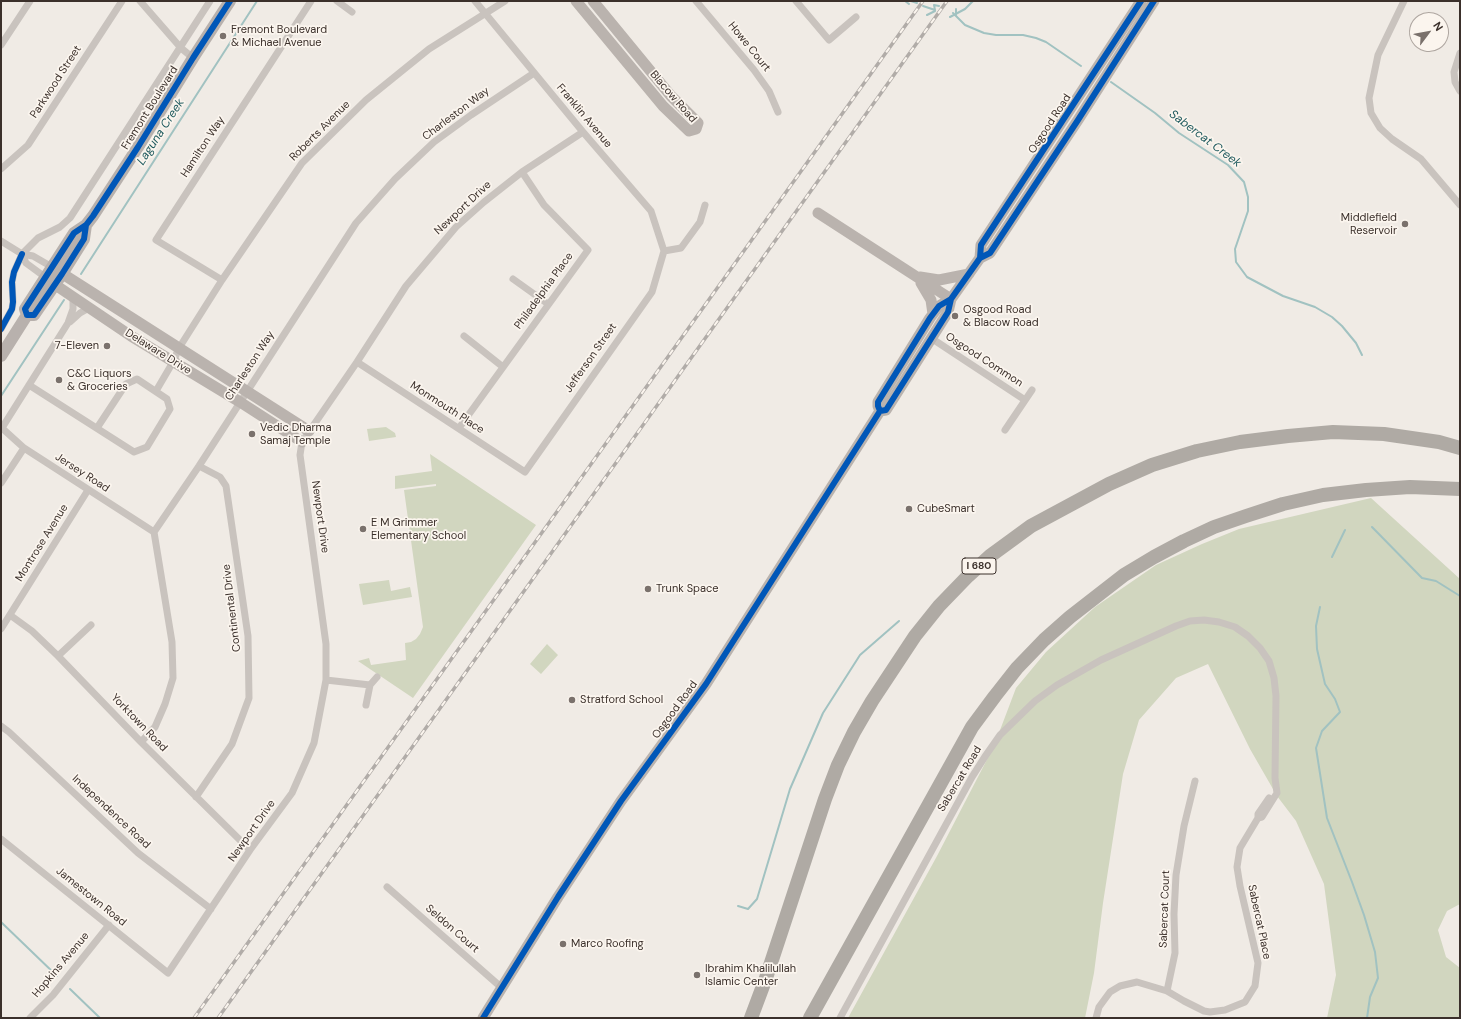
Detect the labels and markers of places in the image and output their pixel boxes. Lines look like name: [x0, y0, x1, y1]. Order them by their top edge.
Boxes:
place label: Fremont Boulevard & Michael Avenue: [231, 23, 327, 49]
marker: Fremont Boulevard & Michael Avenue: [218, 31, 228, 41]
place label: Middlefield Reservoir: [1341, 211, 1397, 237]
marker: Middlefield Reservoir: [1400, 219, 1410, 229]
place label: Osgood Road & Blacow Road: [963, 303, 1039, 329]
marker: Osgood Road & Blacow Road: [950, 311, 960, 321]
place label: 7-Eleven: [55, 339, 99, 353]
marker: 7-Eleven: [102, 341, 112, 351]
place label: C&C Liquors & Groceries: [67, 367, 131, 393]
marker: C&C Liquors & Groceries: [54, 375, 64, 385]
place label: Vedic Dharma Samaj Temple: [260, 421, 331, 447]
marker: Vedic Dharma Samaj Temple: [247, 429, 257, 439]
place label: CubeSmart: [917, 502, 975, 516]
marker: CubeSmart: [904, 504, 914, 514]
place label: E M Grimmer Elementary School: [371, 516, 466, 542]
marker: E M Grimmer Elementary School: [358, 524, 368, 534]
place label: Trunk Space: [656, 582, 718, 596]
marker: Trunk Space: [643, 584, 653, 594]
place label: Stratford School: [580, 693, 663, 707]
marker: Stratford School: [567, 695, 577, 705]
place label: Marco Roofing: [571, 937, 644, 951]
marker: Marco Roofing: [558, 939, 568, 949]
place label: Ibrahim Khalilullah Islamic Center: [705, 962, 796, 988]
marker: Ibrahim Khalilullah Islamic Center: [692, 970, 702, 980]

